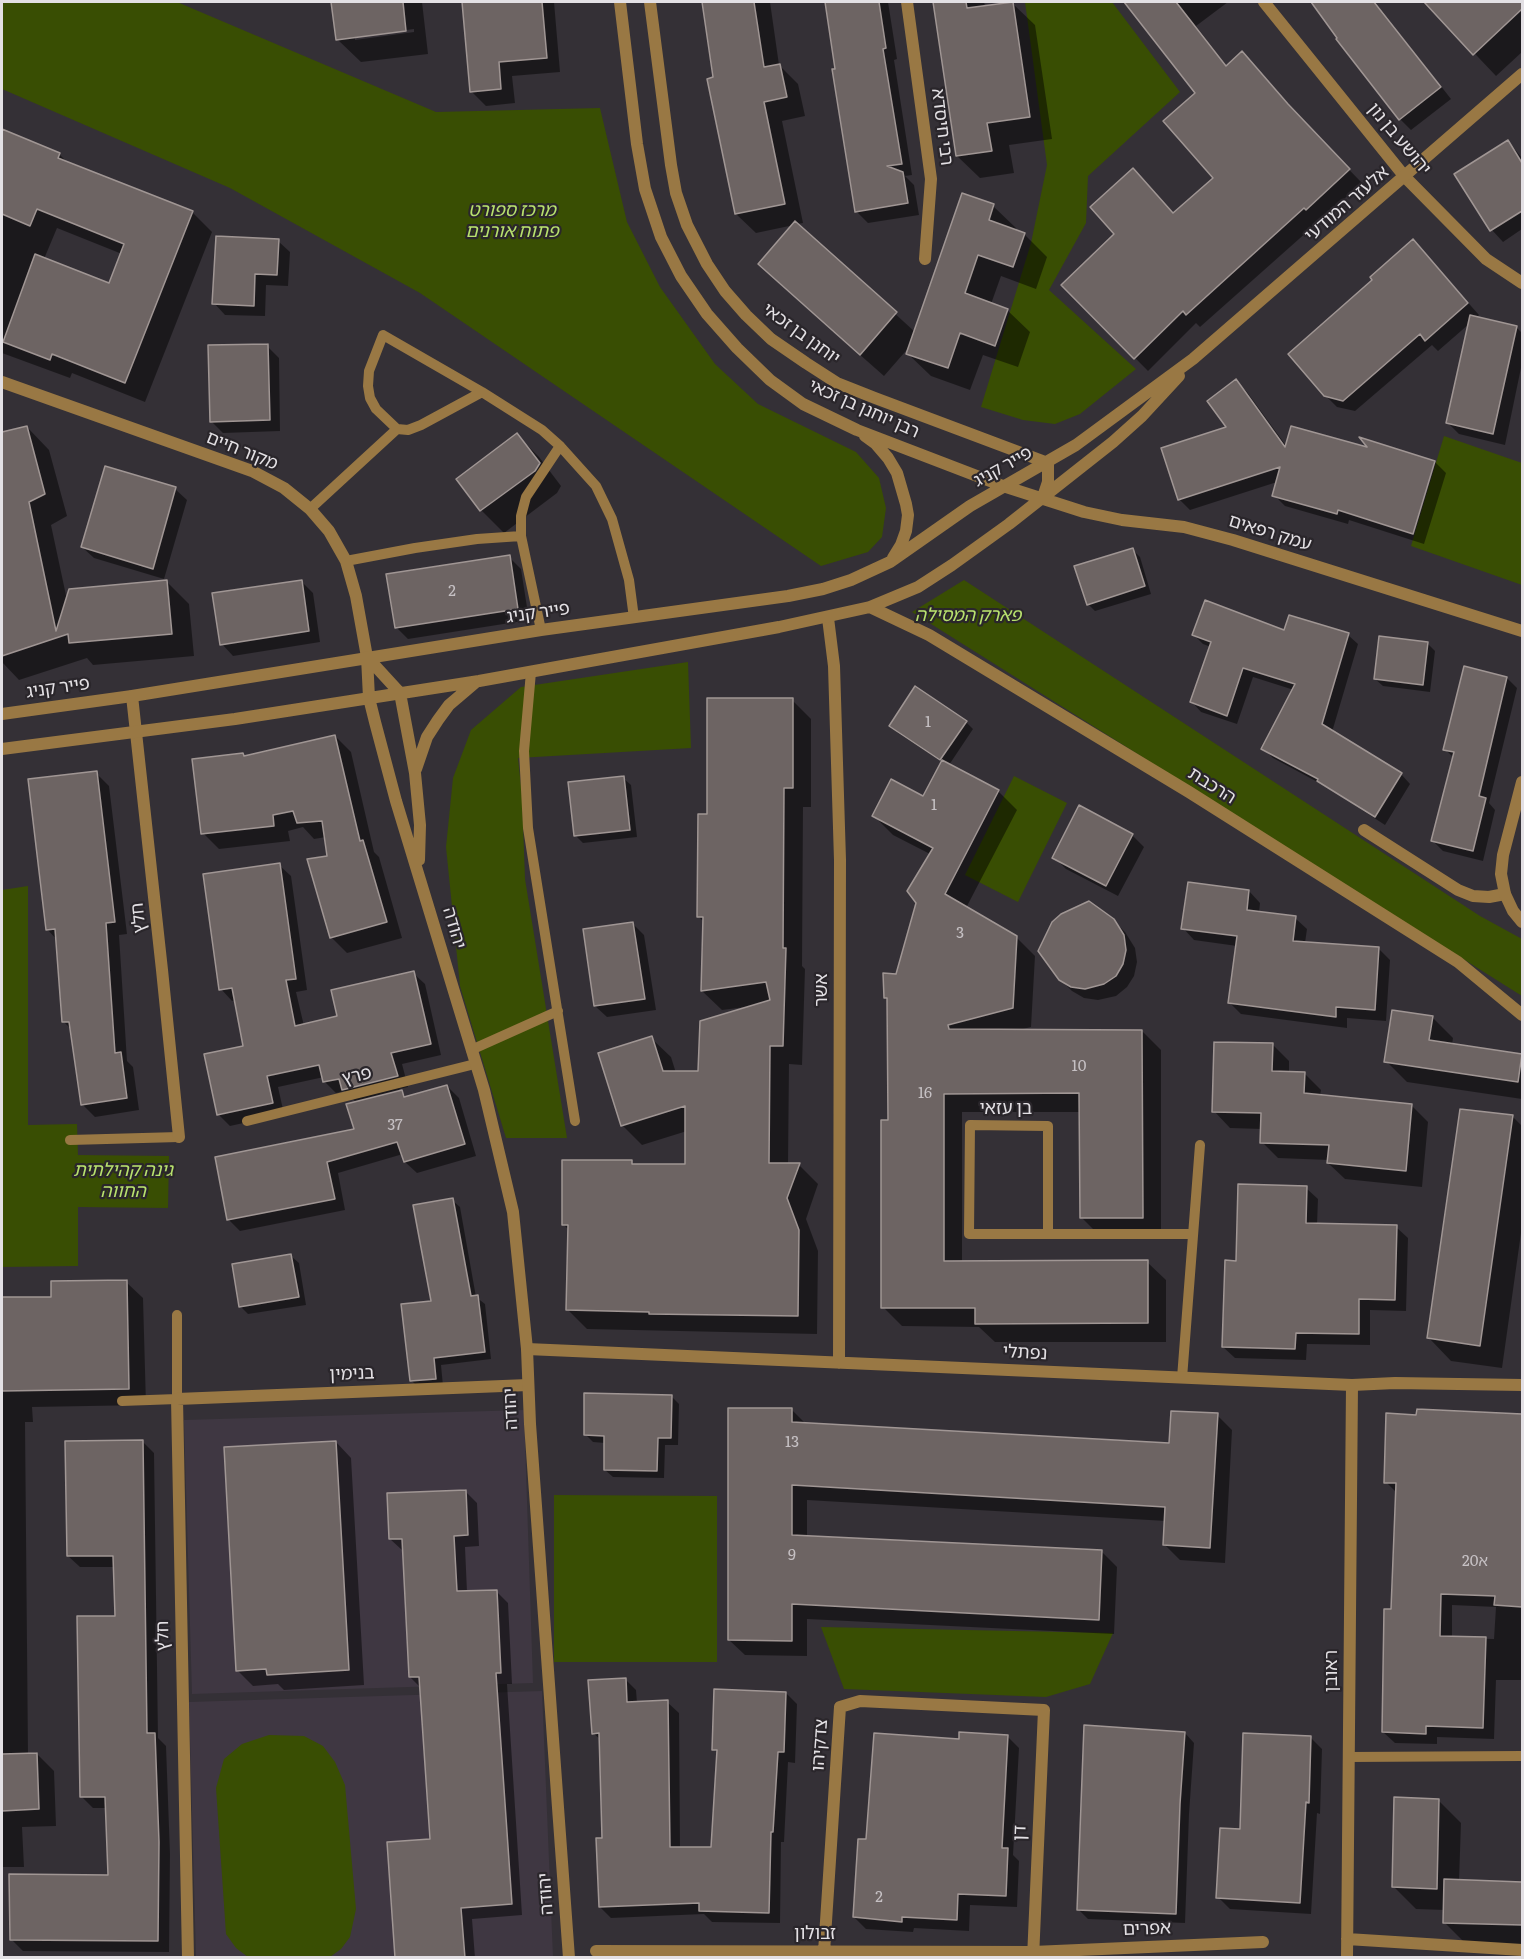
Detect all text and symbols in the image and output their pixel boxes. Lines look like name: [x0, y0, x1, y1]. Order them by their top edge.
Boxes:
street label: רבי חיסדא: [927, 87, 957, 167]
street label: יהושע בן נון: [1363, 99, 1435, 179]
street label: אלעזר המודעי: [1300, 162, 1394, 246]
park label: מרכז ספורט פתוח אורנים: [465, 200, 559, 242]
street label: יוחנן בן זכאי: [758, 299, 844, 369]
street label: רבן יוחנן בן זכאי: [805, 375, 923, 443]
street label: מקור חיים: [203, 427, 281, 475]
street label: פייר קניג: [970, 442, 1036, 492]
street label: עמק רפאים: [1226, 510, 1314, 556]
house number: 2: [448, 583, 456, 601]
street label: פייר קניג: [505, 598, 571, 628]
park label: פארק המסילה: [915, 605, 1021, 627]
street label: פייר קניג: [25, 673, 91, 703]
house number: 1: [925, 714, 931, 732]
street label: הרכבת: [1184, 763, 1240, 809]
house number: 1: [931, 797, 937, 815]
street label: חלץ: [127, 902, 151, 934]
street label: יהודה: [438, 905, 470, 951]
house number: 3: [956, 925, 964, 943]
street label: אשר: [811, 973, 833, 1007]
house number: 10: [1072, 1058, 1086, 1076]
street label: פרץ: [340, 1062, 374, 1090]
house number: 16: [918, 1085, 932, 1103]
street label: בן עזאי: [980, 1098, 1032, 1120]
house number: 37: [387, 1117, 403, 1135]
park label: גינה קהילתית החווה: [73, 1160, 173, 1202]
street label: נפתלי: [1002, 1341, 1048, 1365]
street label: בנימין: [329, 1362, 375, 1386]
street label: יהודה: [499, 1387, 523, 1431]
house number: 13: [785, 1434, 799, 1452]
house number: 9: [788, 1547, 796, 1565]
house number: 20א: [1462, 1553, 1488, 1571]
street label: חלץ: [152, 1620, 174, 1652]
street label: ראובן: [1321, 1650, 1343, 1692]
street label: צדקיהו: [807, 1718, 833, 1772]
street label: דן: [1009, 1825, 1031, 1841]
street label: יהודה: [534, 1872, 558, 1916]
house number: 2: [875, 1889, 883, 1907]
street label: אפרים: [1122, 1917, 1172, 1941]
street label: זבולון: [794, 1923, 836, 1945]

